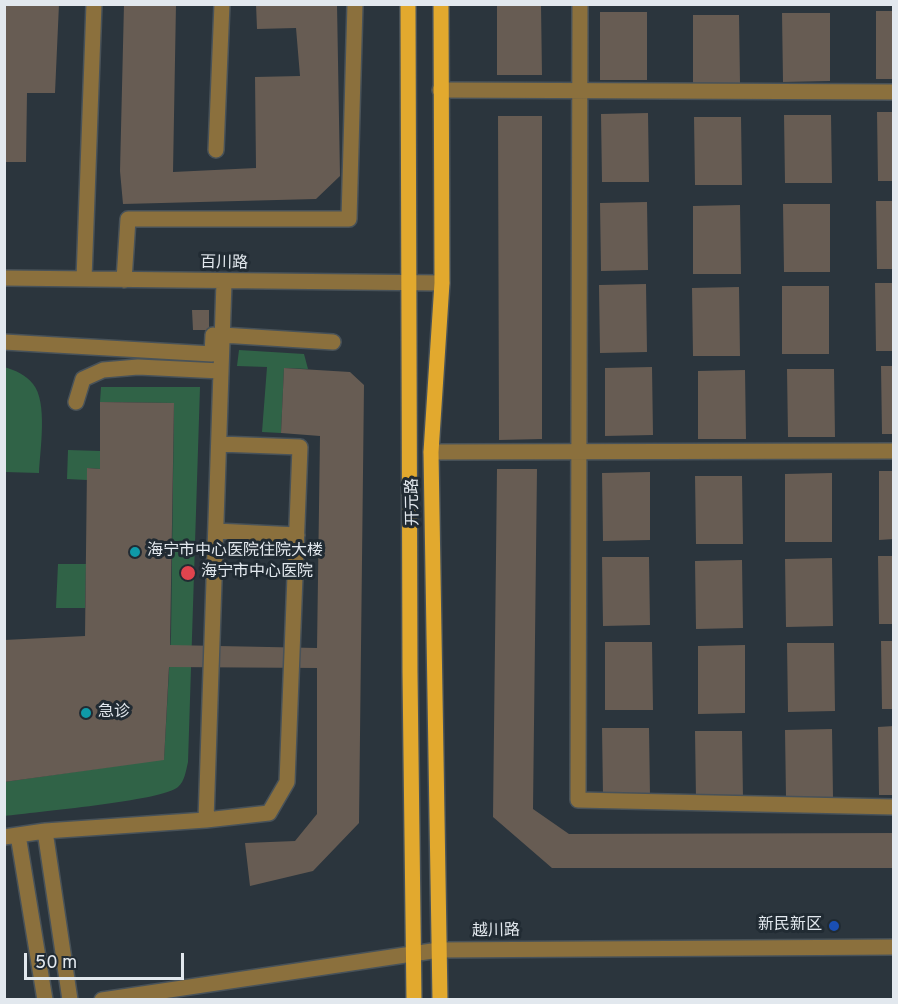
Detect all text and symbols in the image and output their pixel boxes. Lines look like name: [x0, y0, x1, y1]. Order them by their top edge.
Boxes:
street label: 百川路: [200, 254, 248, 274]
street label: 开元路: [404, 478, 424, 526]
place label: 海宁市中心医院住院大楼: [147, 542, 323, 562]
marker: 海宁市中心医院住院大楼: [128, 545, 142, 559]
place label: 海宁市中心医院: [201, 563, 313, 583]
marker: 海宁市中心医院: [179, 564, 197, 582]
place label: 急诊: [98, 703, 130, 723]
marker: 急诊: [79, 706, 93, 720]
place label: 新民新区: [758, 916, 822, 936]
marker: 新民新区: [827, 919, 841, 933]
street label: 越川路: [472, 922, 520, 942]
scale bar: [27, 941, 188, 979]
text: 50 m: [35, 952, 77, 975]

